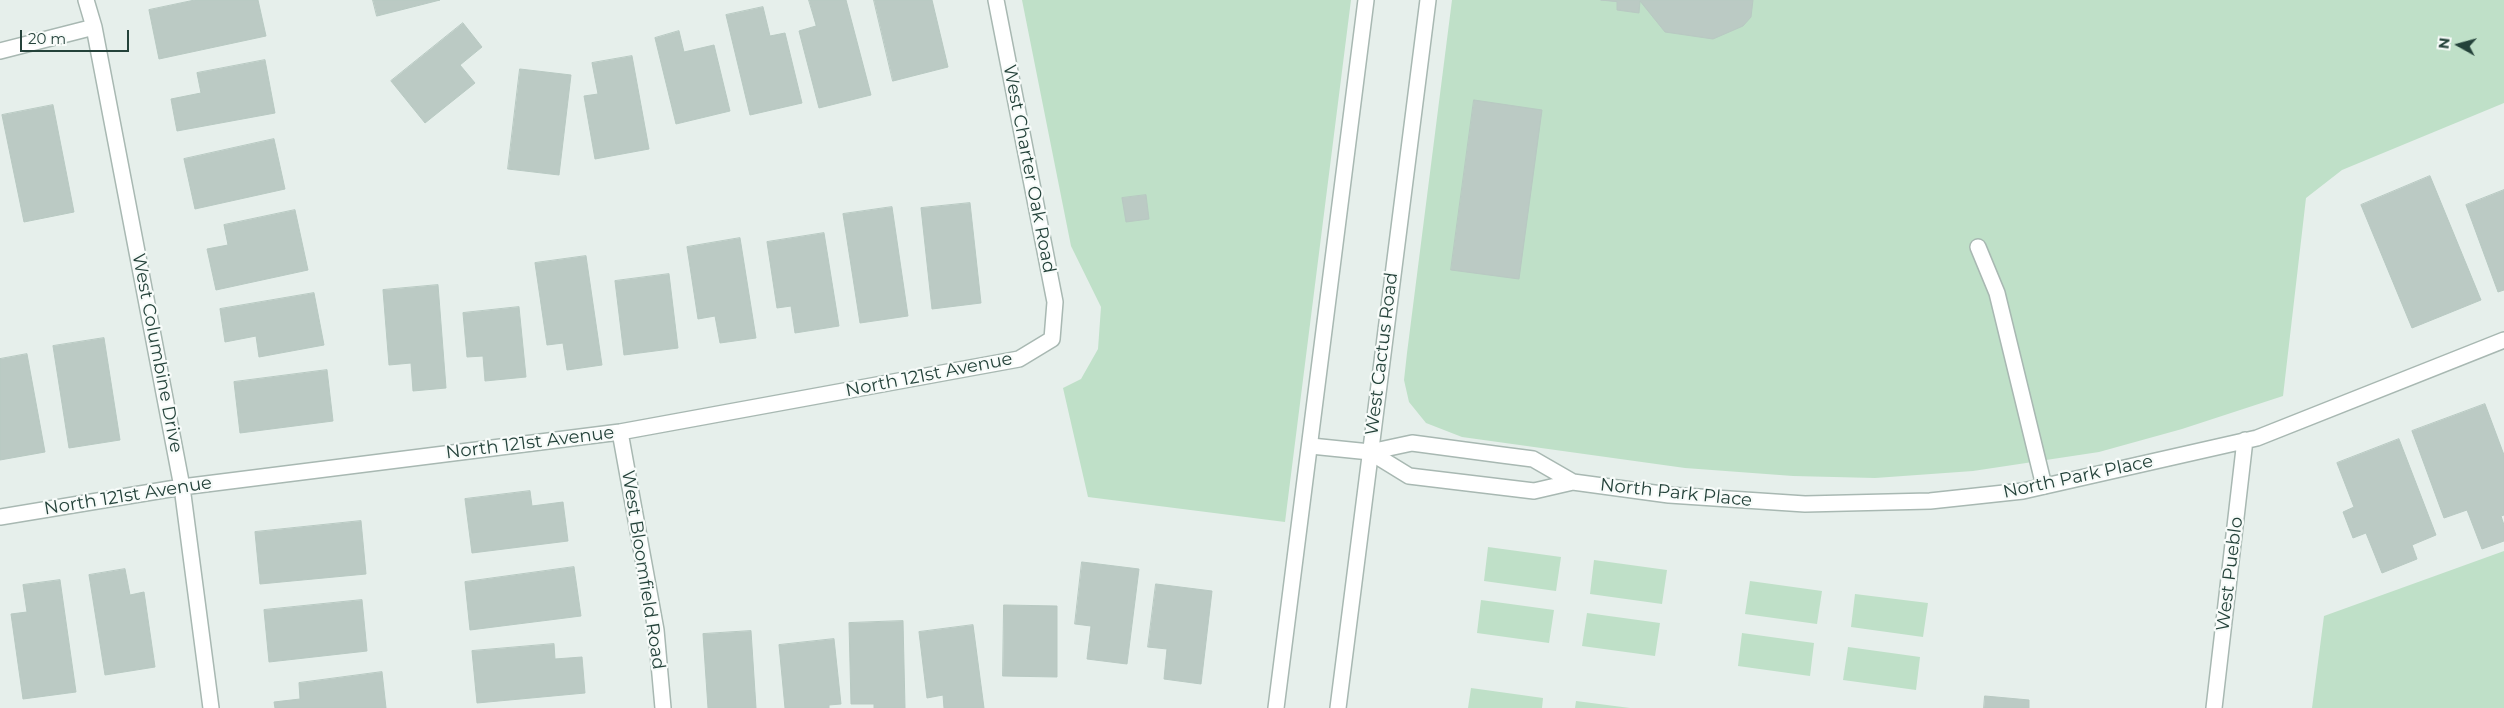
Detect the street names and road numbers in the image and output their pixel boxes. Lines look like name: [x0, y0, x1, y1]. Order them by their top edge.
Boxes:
street label: West Charter Oak Road: [998, 63, 1060, 275]
street label: West Columbine Drive: [127, 252, 187, 454]
street label: West Cactus Road: [1361, 271, 1403, 437]
street label: North 121st Avenue: [844, 348, 1014, 402]
street label: North 121st Avenue: [445, 422, 615, 464]
street label: North Park Place: [2001, 451, 2155, 503]
street label: West Bloomfield Road: [617, 469, 669, 671]
street label: North 121st Avenue: [43, 472, 213, 520]
street label: North Park Place: [1599, 474, 1753, 512]
street label: West Pueblo: [2212, 516, 2248, 632]

